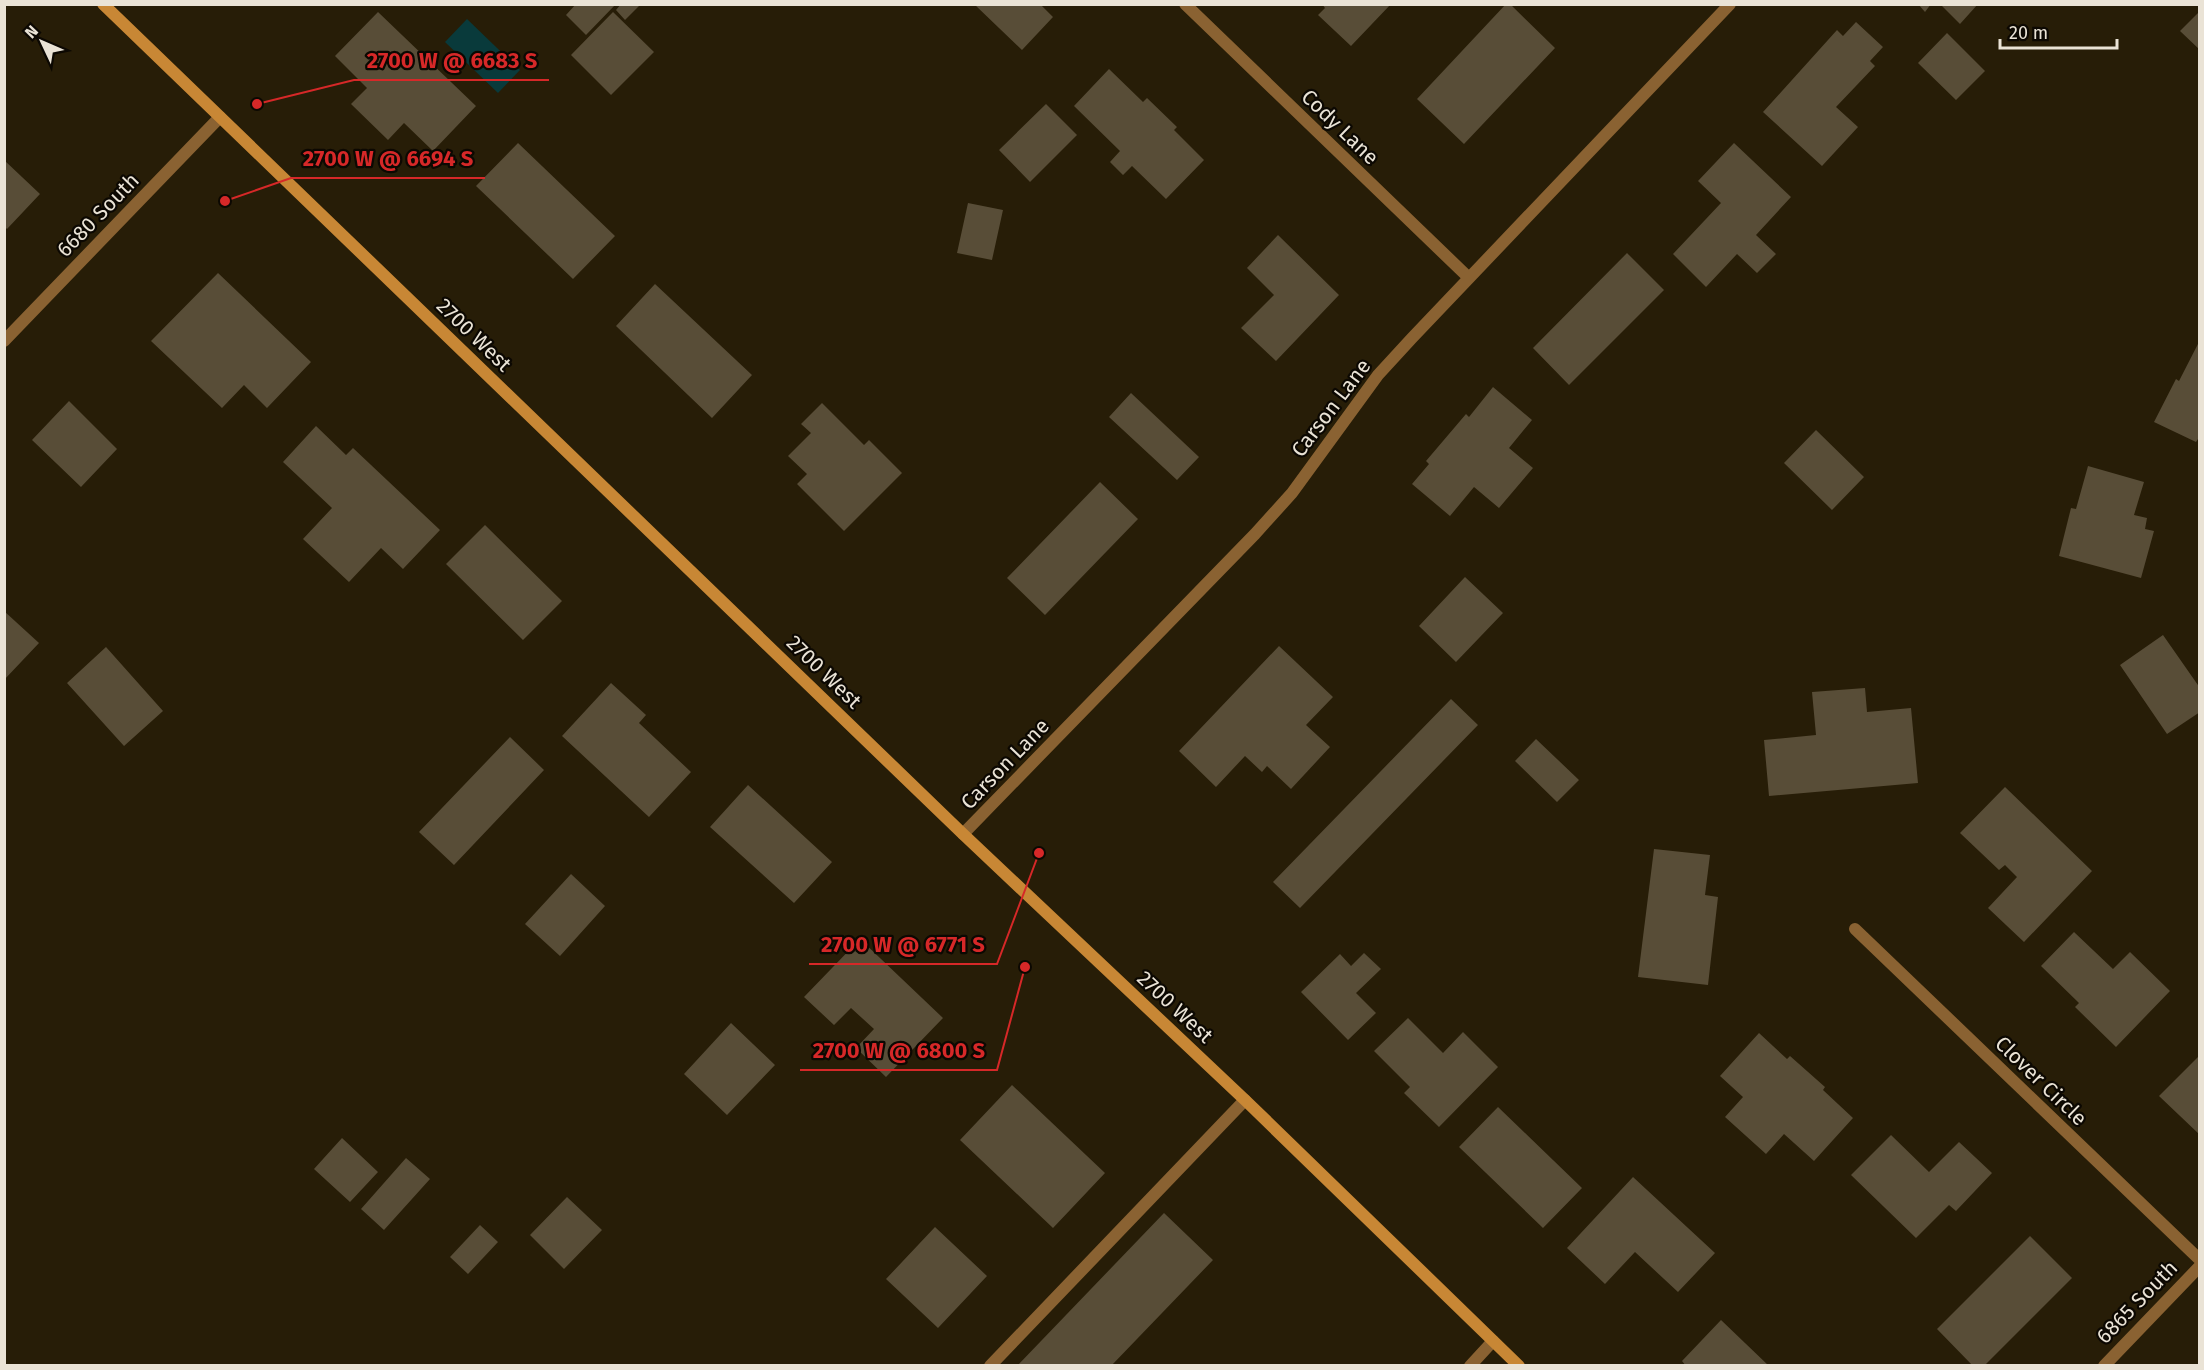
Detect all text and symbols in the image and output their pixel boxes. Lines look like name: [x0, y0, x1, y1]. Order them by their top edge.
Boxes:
north arrow: [12, 12, 72, 72]
scale bar: [2000, 12, 2117, 50]
text: N: [21, 22, 42, 42]
text: 20 m: [2009, 22, 2048, 44]
callout: 2700 W @ 6683 S: [354, 40, 549, 80]
text: 2700 W @ 6683 S: [367, 47, 538, 74]
street label: Cody Lane: [1296, 84, 1384, 170]
callout: 2700 W @ 6694 S: [291, 138, 485, 178]
text: 2700 W @ 6694 S: [303, 145, 474, 172]
street label: 6680 South: [51, 167, 145, 263]
street label: 2700 West: [431, 293, 517, 377]
street label: Carson Lane: [1286, 354, 1376, 462]
street label: 2700 West: [781, 630, 867, 714]
street label: Carson Lane: [955, 713, 1055, 815]
callout: 2700 W @ 6771 S: [809, 924, 997, 964]
text: 2700 W @ 6771 S: [821, 931, 985, 958]
street label: 2700 West: [1132, 965, 1219, 1049]
callout: 2700 W @ 6800 S: [800, 1030, 997, 1070]
street label: Clover Circle: [1990, 1031, 2092, 1131]
text: 2700 W @ 6800 S: [813, 1037, 986, 1064]
street label: 6865 South: [2091, 1255, 2183, 1349]

